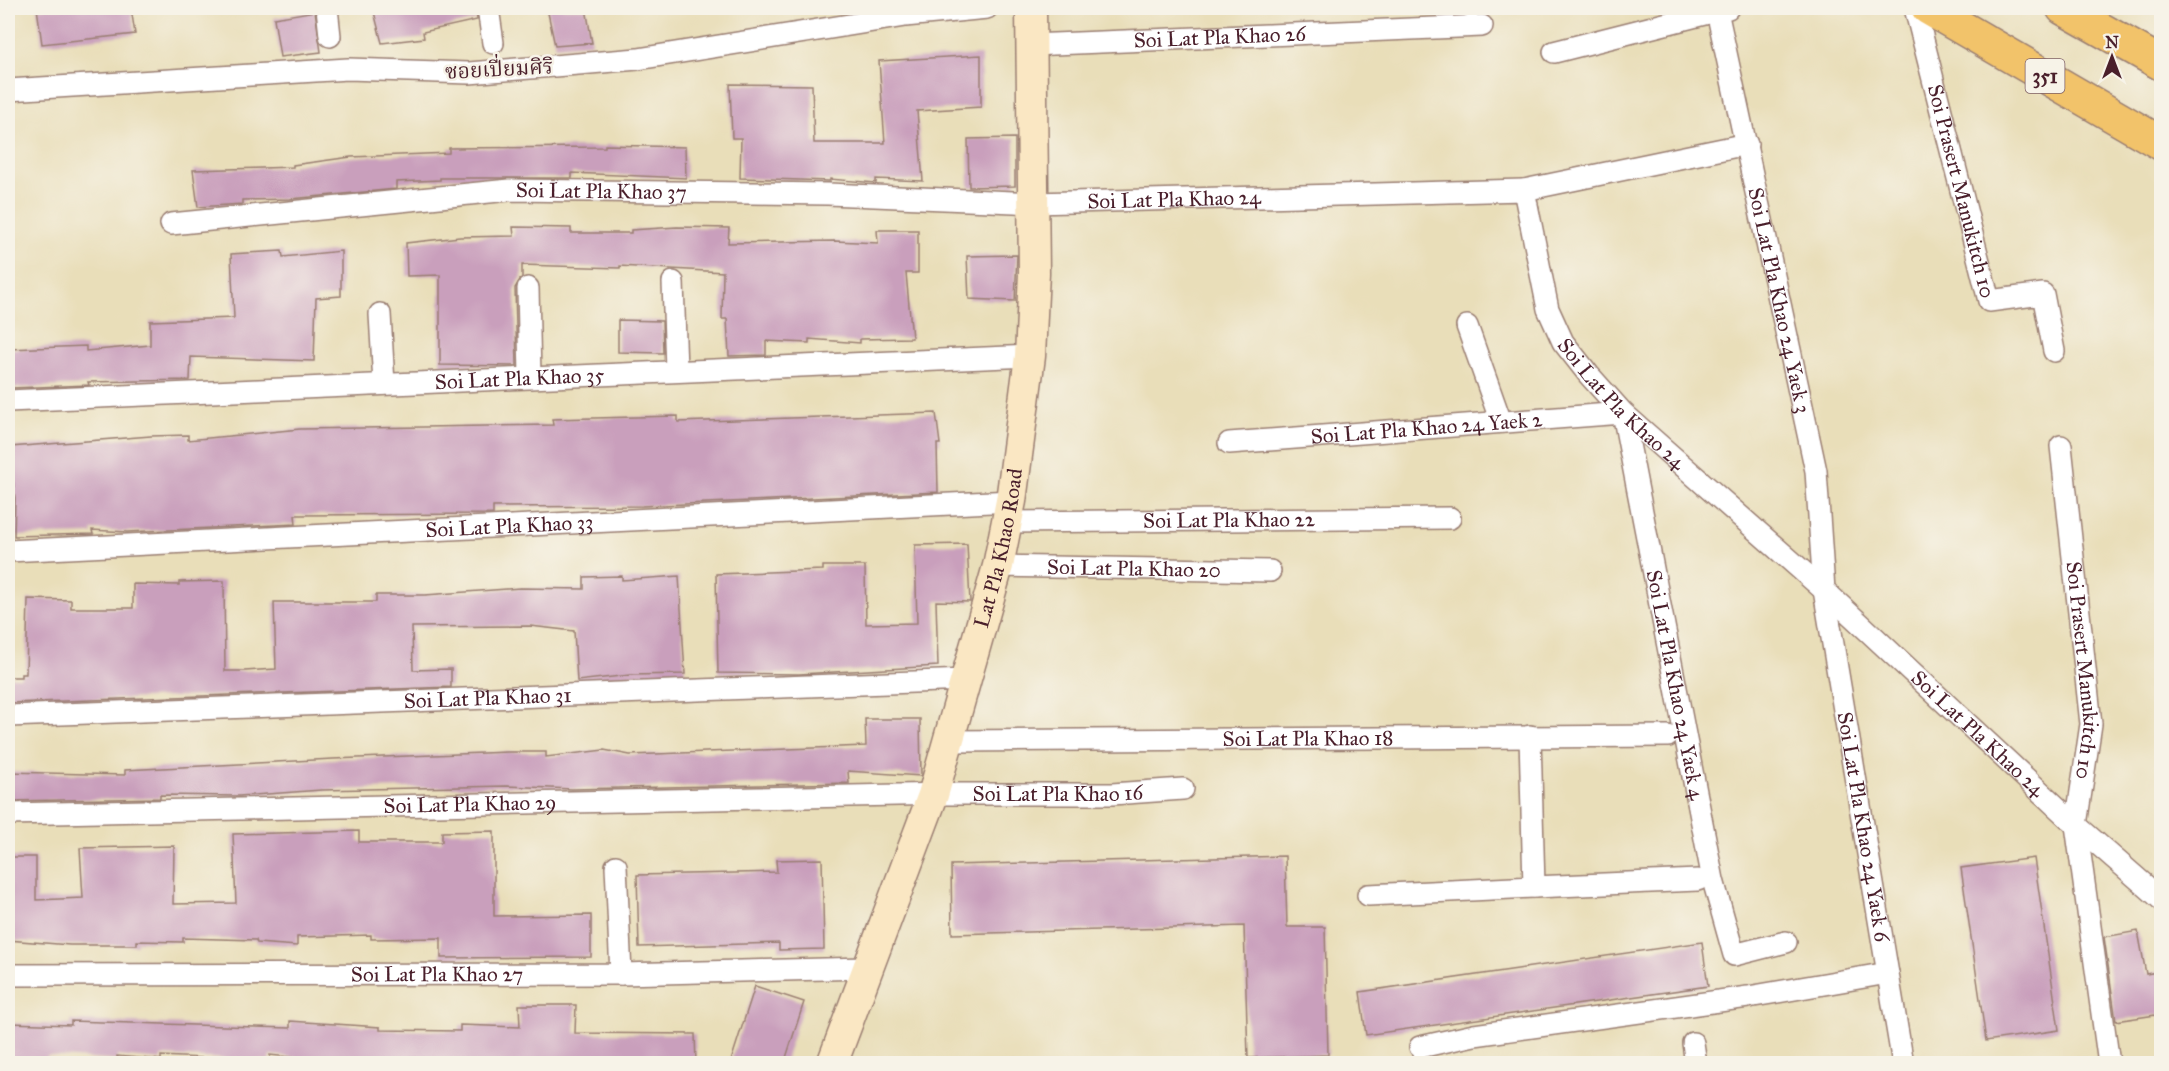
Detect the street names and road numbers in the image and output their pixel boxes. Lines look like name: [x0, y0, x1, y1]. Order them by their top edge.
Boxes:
street label: Soi Lat Pla Khao 26: [1133, 20, 1308, 54]
street label: ซอยเปี่ยมศิริ: [444, 50, 554, 85]
road number: 351: [2026, 59, 2064, 93]
street label: Soi Prasert Manukitch 10: [1922, 82, 2001, 301]
street label: Soi Lat Pla Khao 37: [516, 177, 687, 205]
street label: Soi Lat Pla Khao 24: [1087, 184, 1262, 215]
street label: Soi Lat Pla Khao 24 Yaek 3: [1742, 185, 1816, 416]
street label: Soi Lat Pla Khao 24: [1552, 333, 1692, 476]
street label: Soi Lat Pla Khao 35: [434, 362, 605, 395]
street label: Soi Lat Pla Khao 24 Yaek 2: [1310, 406, 1544, 450]
street label: Lat Pla Khao Road: [968, 466, 1028, 631]
street label: Soi Lat Pla Khao 22: [1143, 506, 1316, 534]
street label: Soi Lat Pla Khao 33: [425, 509, 594, 543]
street label: Soi Lat Pla Khao 20: [1047, 554, 1221, 583]
street label: Soi Prasert Manukitch 10: [2061, 560, 2104, 781]
street label: Soi Lat Pla Khao 24 Yaek 4: [1641, 568, 1711, 803]
street label: Soi Lat Pla Khao 24: [1906, 665, 2051, 803]
street label: Soi Lat Pla Khao 31: [403, 682, 572, 714]
street label: Soi Lat Pla Khao 24 Yaek 6: [1832, 710, 1896, 945]
street label: Soi Lat Pla Khao 18: [1222, 725, 1394, 752]
street label: Soi Lat Pla Khao 16: [973, 779, 1145, 807]
street label: Soi Lat Pla Khao 29: [383, 789, 557, 819]
street label: Soi Lat Pla Khao 27: [351, 961, 523, 987]

